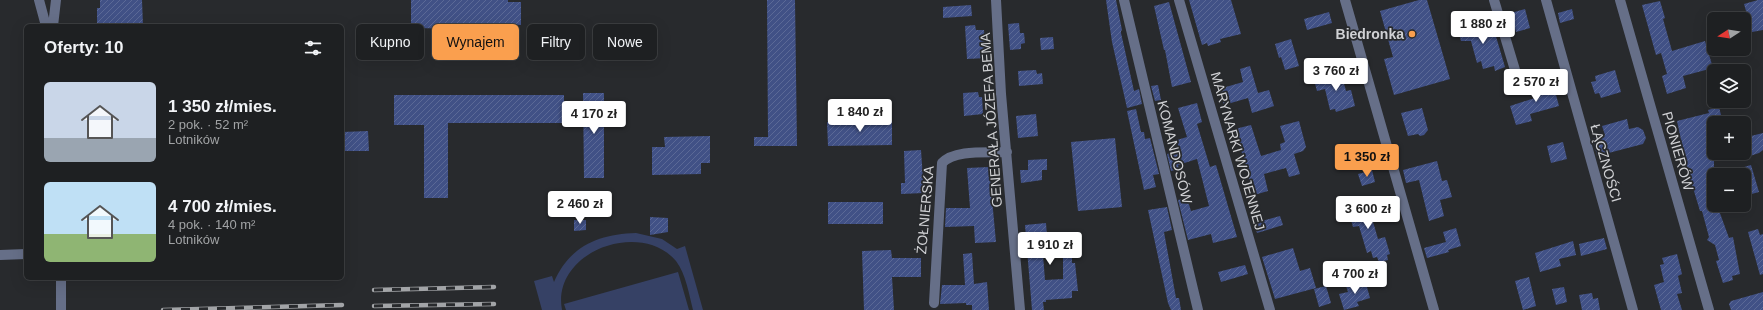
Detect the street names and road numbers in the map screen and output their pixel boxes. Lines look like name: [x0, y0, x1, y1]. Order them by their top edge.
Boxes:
street label: GENERAŁA JÓZEFA BEMA: [977, 31, 1005, 208]
street label: MARYNARKI WOJENNEJ: [1208, 70, 1268, 232]
street label: KOMANDOSÓW: [1154, 99, 1196, 206]
street label: PIONIERÓW: [1659, 110, 1697, 193]
street label: ŁĄCZNOŚCI: [1587, 122, 1626, 204]
street label: ŻOŁNIERSKA: [912, 164, 937, 255]

